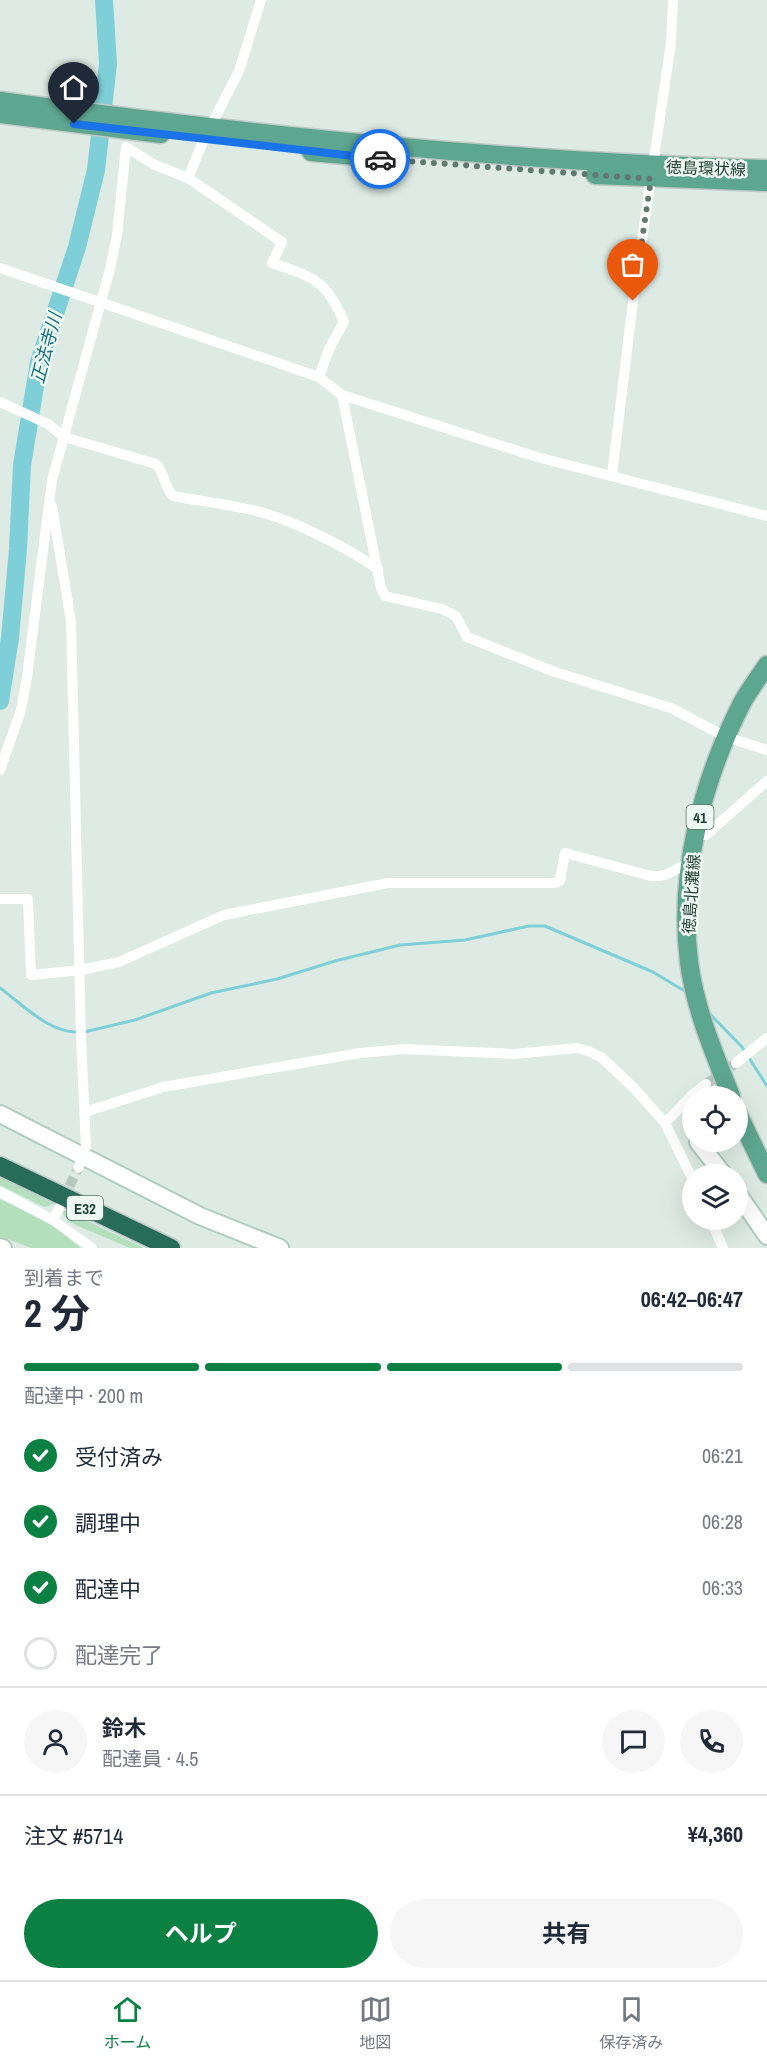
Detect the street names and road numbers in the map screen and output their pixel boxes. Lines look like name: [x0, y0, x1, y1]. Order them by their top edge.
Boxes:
street label: 徳島環状線: [666, 156, 746, 180]
road number: 41: [686, 805, 714, 829]
street label: 徳島北灘線: [677, 853, 705, 935]
road number: E32: [67, 1196, 103, 1220]

